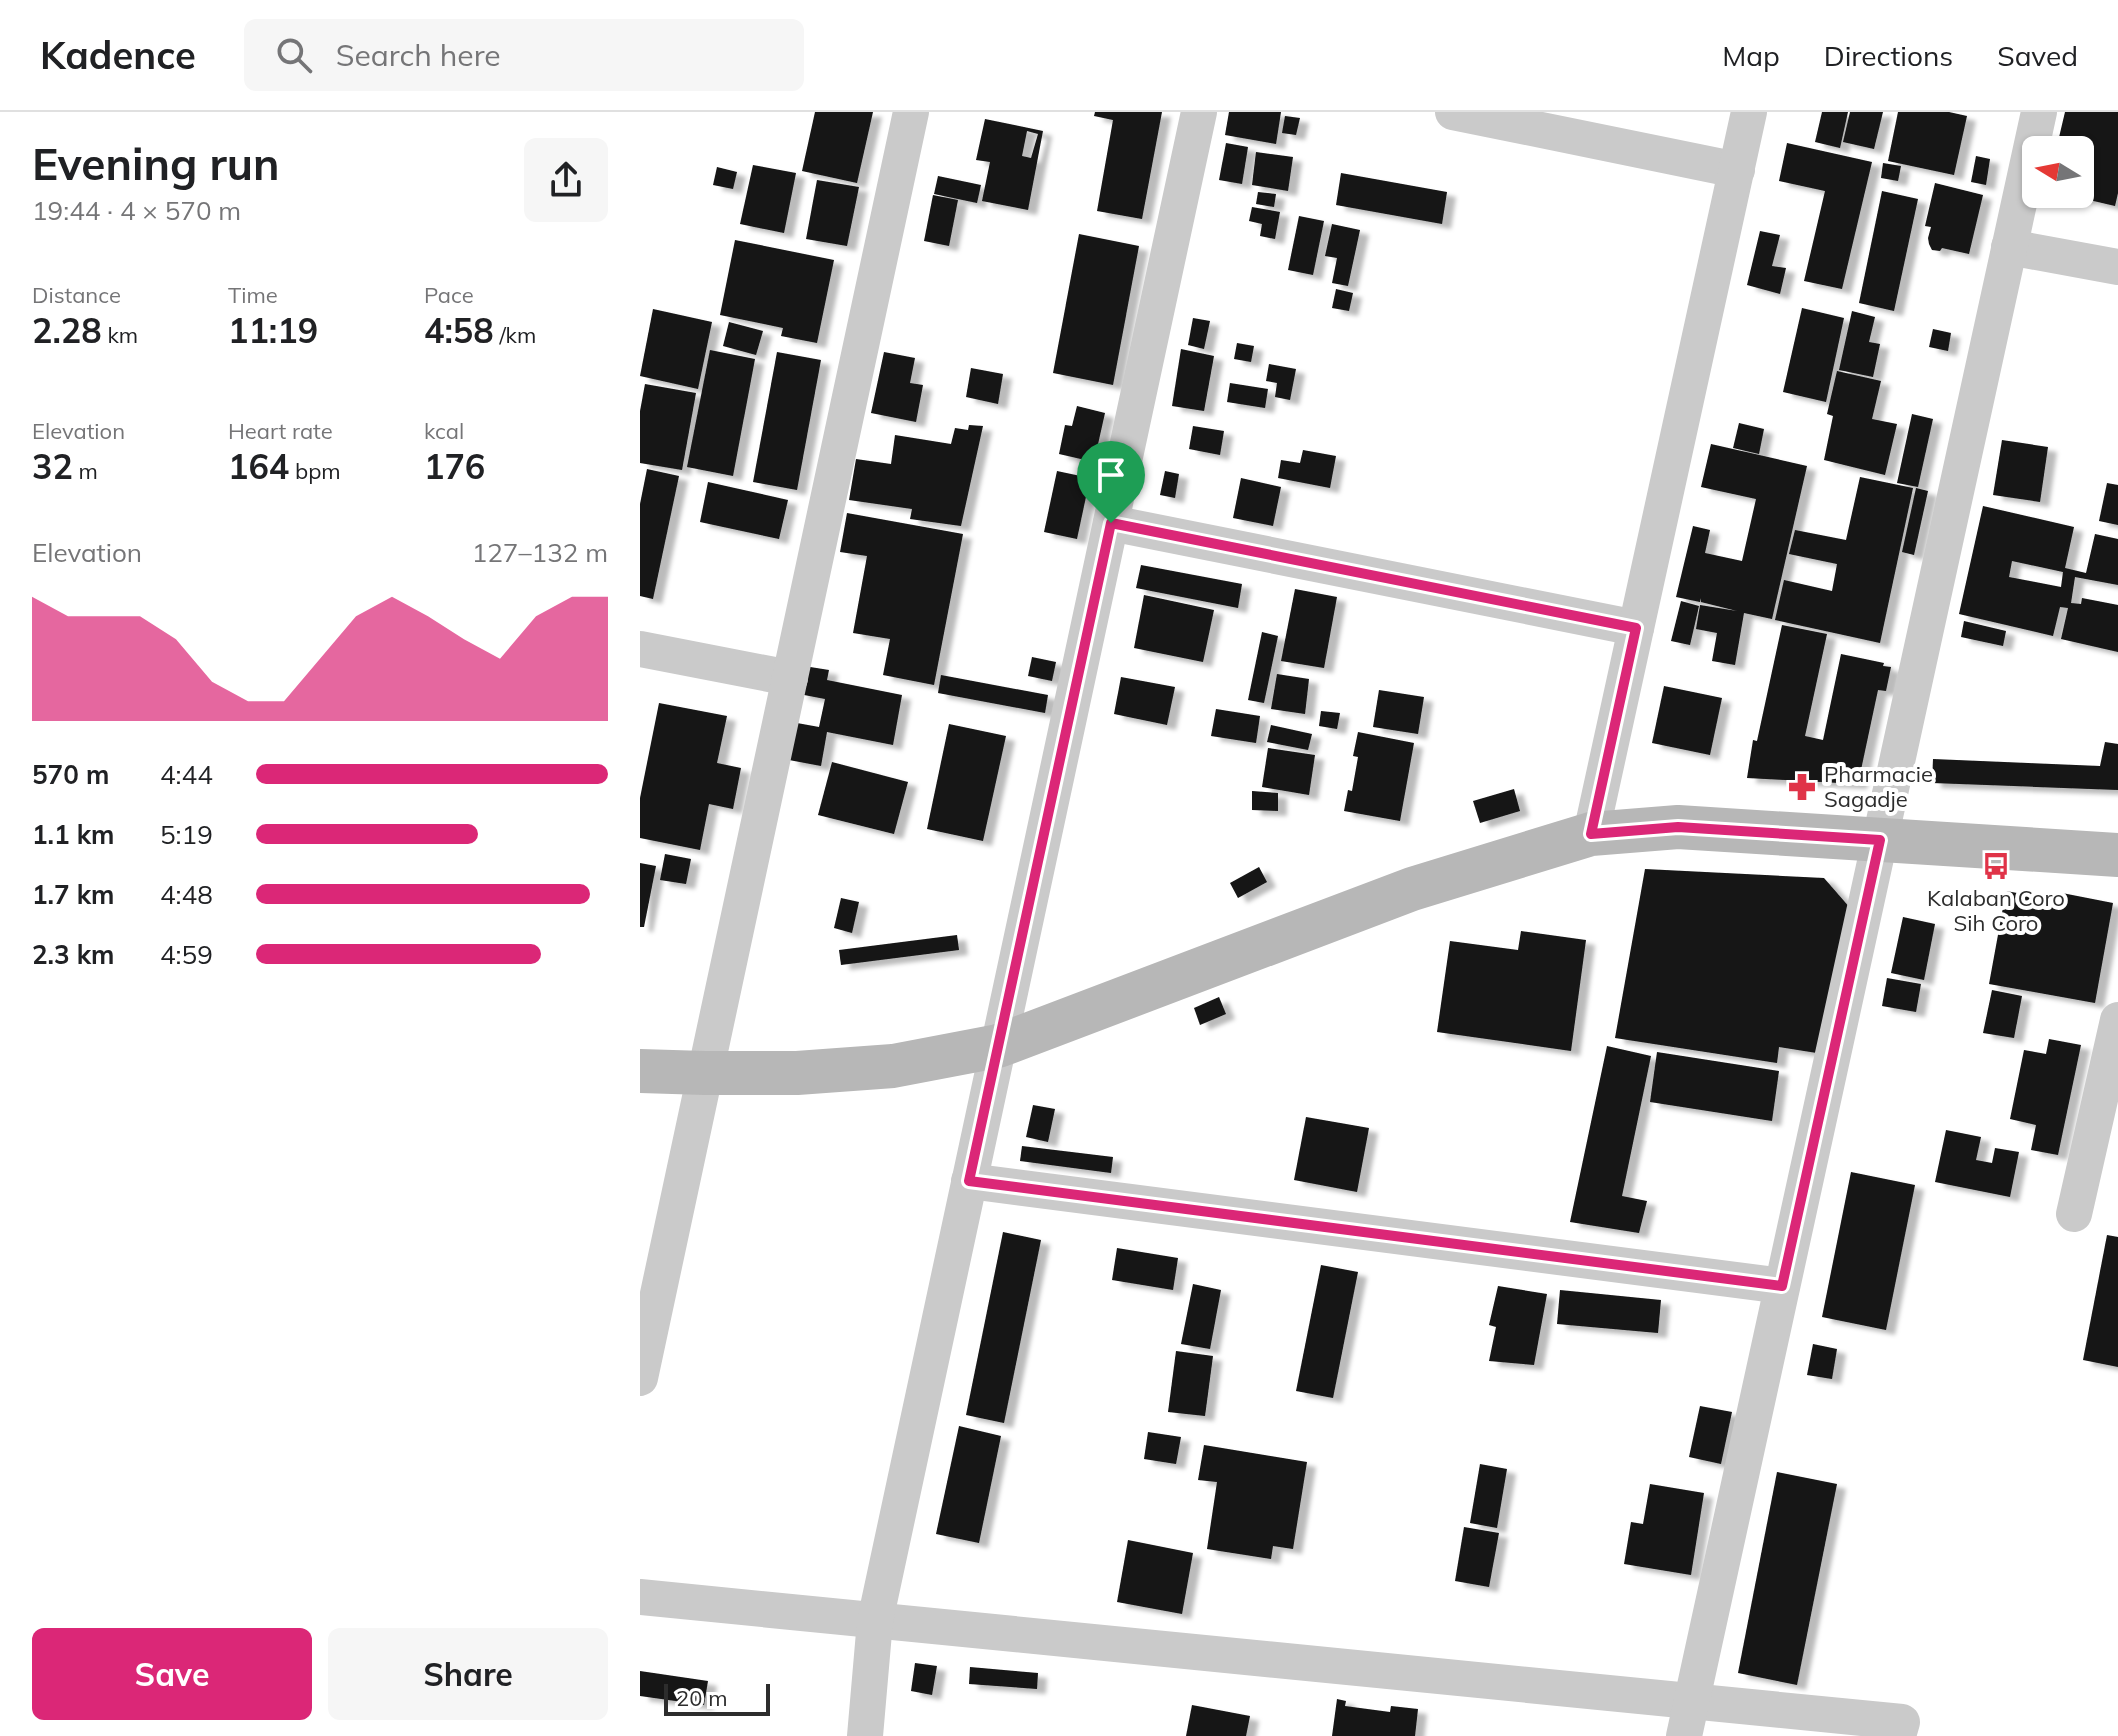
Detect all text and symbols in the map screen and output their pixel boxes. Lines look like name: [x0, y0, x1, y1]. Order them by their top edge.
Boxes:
search box: [244, 19, 804, 91]
text: Kadence: [40, 31, 196, 79]
icon: search: [272, 33, 316, 77]
text: Search here: [336, 36, 501, 74]
text: Map: [1722, 38, 1780, 73]
text: Directions: [1824, 38, 1953, 73]
text: Saved: [1997, 38, 2078, 73]
text: Evening run: [32, 136, 279, 191]
north arrow: [2022, 136, 2094, 208]
map controls: [2022, 136, 2094, 208]
button: share: [524, 138, 608, 222]
text: 19:44 · 4 × 570 m: [32, 194, 241, 227]
text: Distance: [32, 281, 121, 309]
text: Time: [228, 281, 278, 309]
text: Pace: [424, 281, 474, 309]
text: 2.28: [32, 309, 102, 352]
text: 11:19: [228, 309, 318, 352]
text: 4:58: [424, 309, 494, 352]
text: km: [102, 321, 138, 349]
text: /km: [494, 321, 536, 349]
text: Elevation: [32, 417, 125, 445]
text: Heart rate: [228, 417, 333, 445]
text: kcal: [424, 417, 464, 445]
pin: [1077, 441, 1145, 523]
text: 32: [32, 445, 73, 488]
text: 164: [228, 445, 289, 488]
text: 176: [424, 445, 485, 488]
icon: arrive: [1089, 453, 1133, 497]
text: m: [73, 457, 98, 485]
text: bpm: [289, 457, 341, 485]
text: Elevation: [32, 536, 142, 569]
text: 127–132 m: [472, 536, 608, 569]
text: 570 m: [32, 758, 109, 791]
text: 4:44: [160, 758, 213, 791]
place label: Pharmacie Sagadje: [1824, 760, 1933, 813]
pharmacy icon: Pharmacie Sagadje: [1787, 772, 1817, 802]
text: 1.1 km: [32, 818, 115, 851]
text: 5:19: [160, 818, 213, 851]
bus stop icon: Kalaban Coro Sih Coro: [1981, 851, 2011, 881]
text: 1.7 km: [32, 878, 115, 911]
text: 4:48: [160, 878, 213, 911]
place label: Kalaban Coro Sih Coro: [1927, 884, 2065, 937]
text: 2.3 km: [32, 938, 115, 971]
text: 4:59: [160, 938, 213, 971]
button: Save: [32, 1628, 312, 1720]
button: Share: [328, 1628, 608, 1720]
scale bar: [664, 1680, 770, 1716]
text: 20 m: [676, 1684, 727, 1712]

